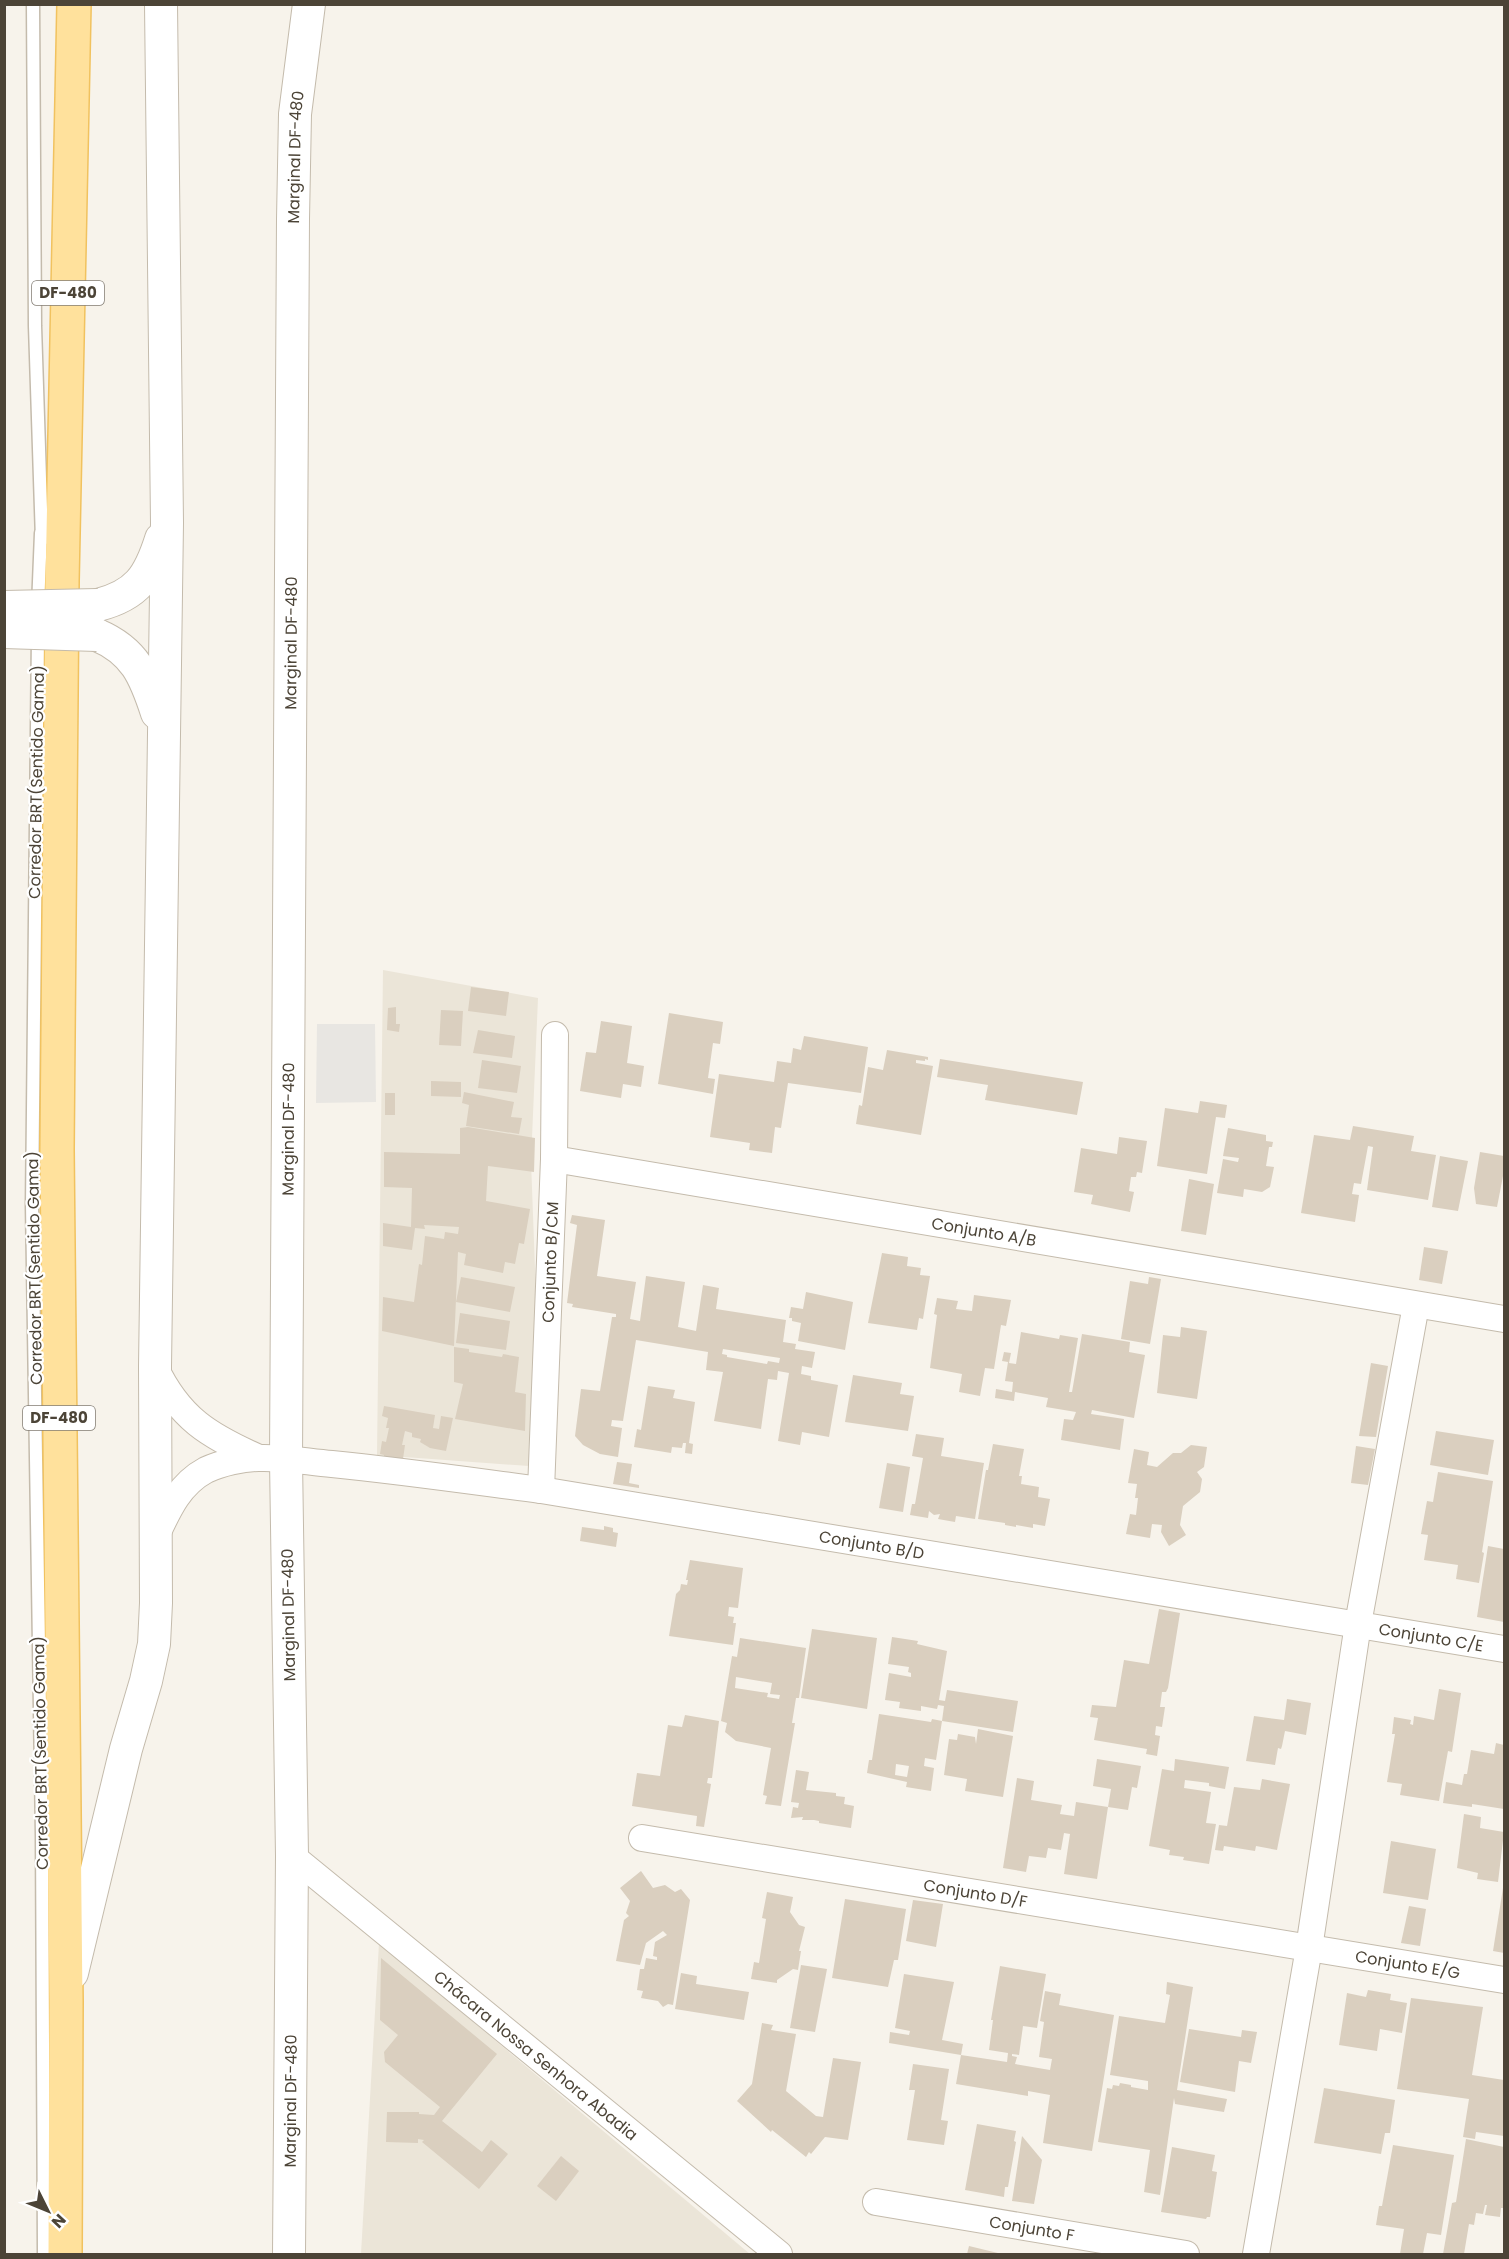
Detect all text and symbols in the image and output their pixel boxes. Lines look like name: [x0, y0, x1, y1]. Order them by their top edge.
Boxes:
street label: Marginal DF-480: [282, 89, 310, 224]
road number: DF-480: [32, 281, 104, 305]
street label: Marginal DF-480: [279, 576, 303, 710]
street label: Corredor BRT(Sentido Gama): [23, 665, 50, 899]
street label: Marginal DF-480: [276, 1062, 300, 1196]
street label: Corredor BRT(Sentido Gama): [21, 1151, 48, 1385]
street label: Conjunto B/CM: [537, 1201, 564, 1323]
street label: Conjunto A/B: [930, 1212, 1038, 1252]
road number: DF-480: [23, 1406, 95, 1430]
street label: Conjunto B/D: [817, 1525, 926, 1565]
street label: Marginal DF-480: [276, 1548, 301, 1682]
street label: Conjunto C/E: [1377, 1617, 1485, 1657]
street label: Corredor BRT(Sentido Gama): [27, 1636, 54, 1870]
street label: Conjunto D/F: [922, 1874, 1029, 1913]
street label: Conjunto E/G: [1353, 1945, 1462, 1985]
street label: Chácara Nossa Senhora Abadia: [429, 1965, 643, 2146]
street label: Marginal DF-480: [279, 2034, 303, 2168]
north arrow: [18, 2181, 78, 2241]
text: N: [46, 2209, 71, 2233]
street label: Conjunto F: [988, 2210, 1076, 2247]

